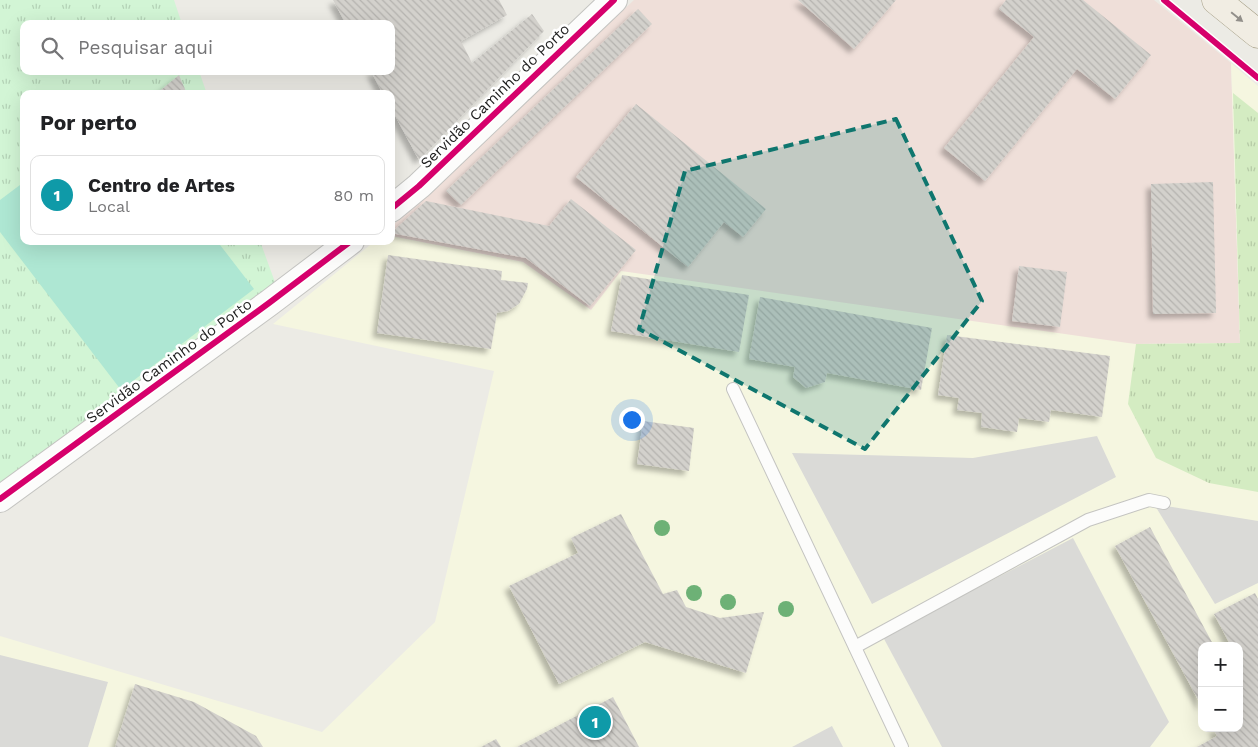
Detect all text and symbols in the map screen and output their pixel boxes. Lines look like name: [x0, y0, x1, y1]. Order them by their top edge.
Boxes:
one-way arrow: [1230, 12, 1243, 23]
search box: [20, 20, 395, 75]
street label: Servidão Caminho do Porto: [417, 20, 573, 172]
icon: search: [38, 34, 66, 62]
text: Pesquisar aqui: [78, 36, 213, 59]
text: Por perto: [40, 110, 137, 135]
text: Centro de Artes: [88, 174, 235, 197]
text: 1: [54, 186, 60, 205]
text: 80 m: [333, 186, 374, 205]
text: Local: [88, 197, 130, 216]
street label: Servidão Caminho do Porto: [83, 295, 255, 427]
your location: [619, 407, 645, 433]
map controls: [1198, 642, 1243, 732]
button: +: [1198, 642, 1243, 687]
button: −: [1198, 687, 1243, 732]
pin: 1: [579, 703, 611, 741]

